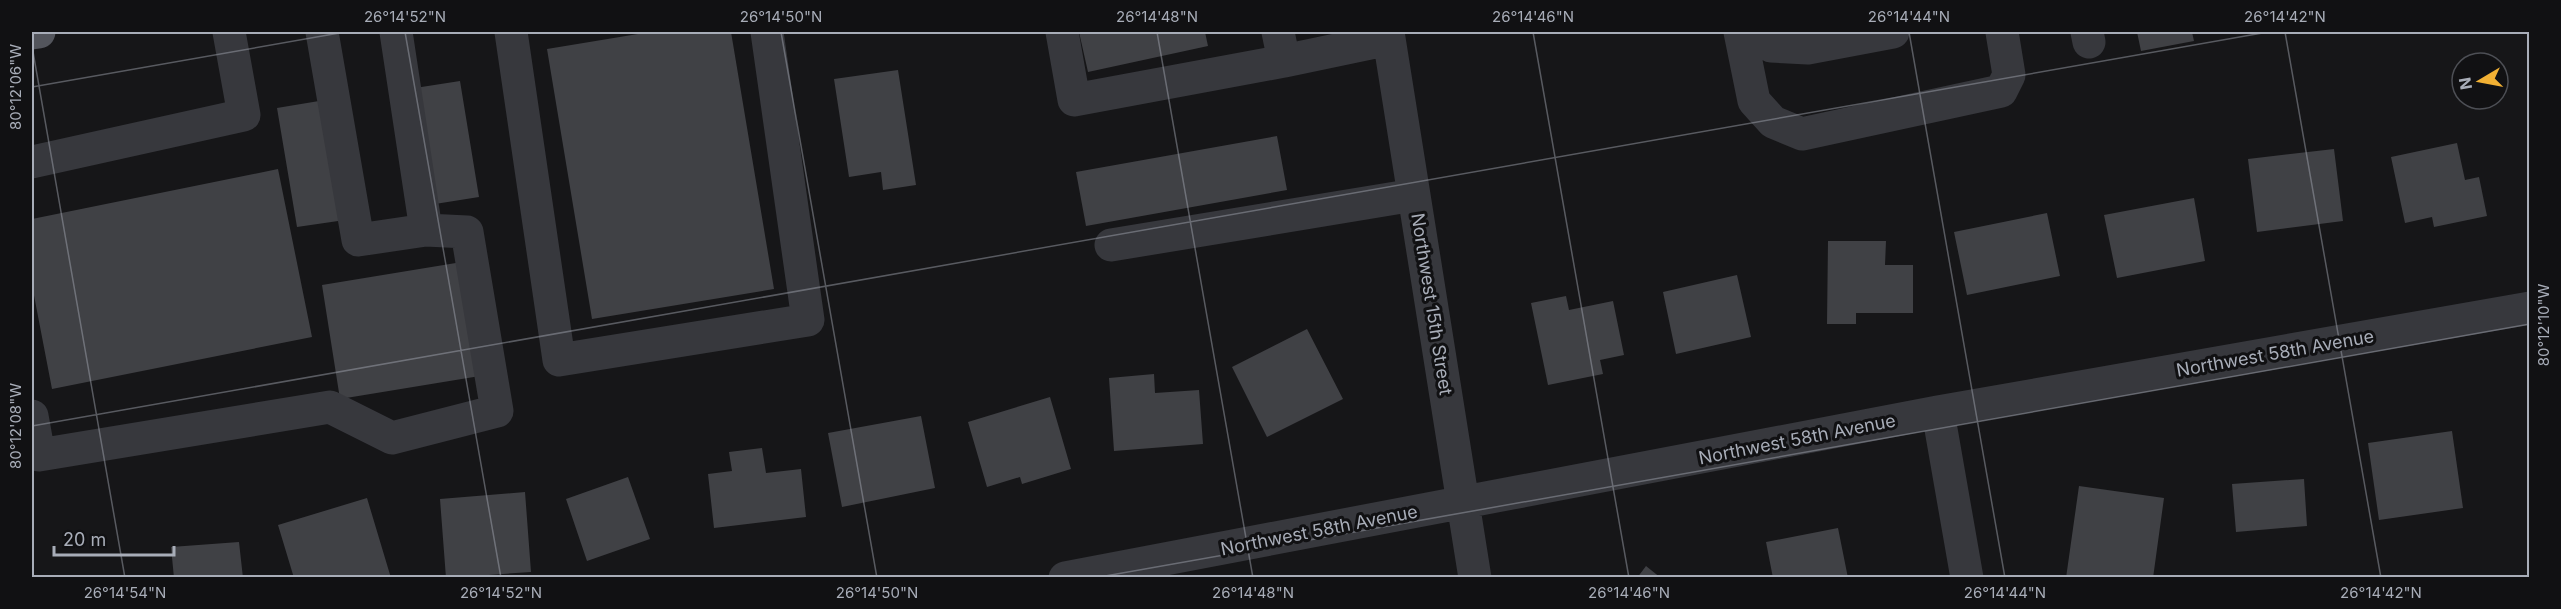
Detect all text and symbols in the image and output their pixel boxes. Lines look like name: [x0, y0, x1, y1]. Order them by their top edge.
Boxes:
text: 26°14'52"N: [364, 7, 446, 26]
text: 26°14'50"N: [740, 7, 822, 26]
text: 26°14'48"N: [1116, 7, 1198, 26]
text: 26°14'46"N: [1492, 7, 1574, 26]
text: 26°14'44"N: [1868, 7, 1950, 26]
text: 26°14'42"N: [2244, 7, 2326, 26]
text: 80°12'06"W: [6, 44, 25, 130]
north arrow: [2450, 51, 2510, 111]
text: N: [2454, 76, 2476, 91]
street label: Northwest 15th Street: [1407, 212, 1457, 397]
text: 80°12'10"W: [2534, 283, 2553, 366]
street label: Northwest 58th Avenue: [2175, 325, 2375, 381]
text: 80°12'08"W: [6, 383, 25, 469]
street label: Northwest 58th Avenue: [1697, 410, 1897, 468]
street label: Northwest 58th Avenue: [1219, 501, 1419, 559]
scale bar: [54, 519, 174, 557]
text: 20 m: [63, 529, 106, 550]
text: 26°14'54"N: [84, 583, 166, 602]
text: 26°14'52"N: [460, 583, 542, 602]
text: 26°14'50"N: [836, 583, 918, 602]
text: 26°14'48"N: [1212, 583, 1294, 602]
text: 26°14'46"N: [1588, 583, 1670, 602]
text: 26°14'44"N: [1964, 583, 2046, 602]
text: 26°14'42"N: [2340, 583, 2422, 602]

